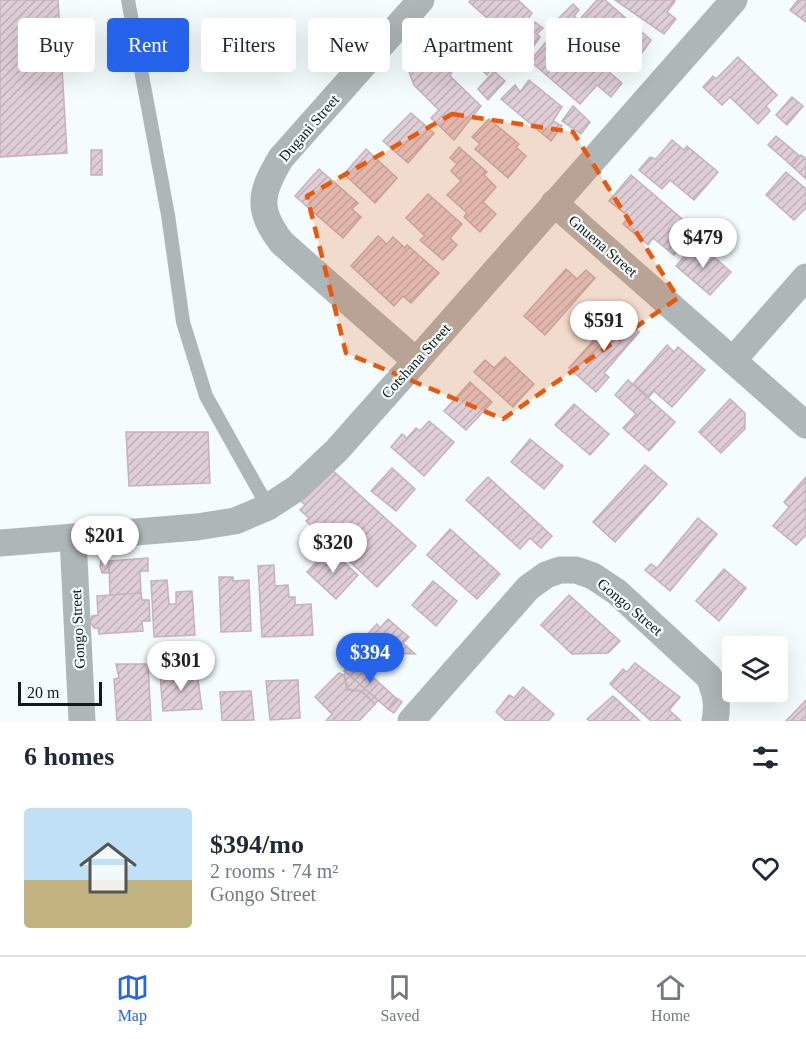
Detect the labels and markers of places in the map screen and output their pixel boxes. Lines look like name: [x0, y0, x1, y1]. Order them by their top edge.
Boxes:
pin: $479: [667, 218, 739, 269]
pin: $591: [568, 301, 640, 352]
pin: $201: [69, 516, 141, 567]
pin: $320: [297, 523, 369, 574]
pin: $394: [334, 633, 406, 684]
pin: $301: [145, 641, 217, 692]

